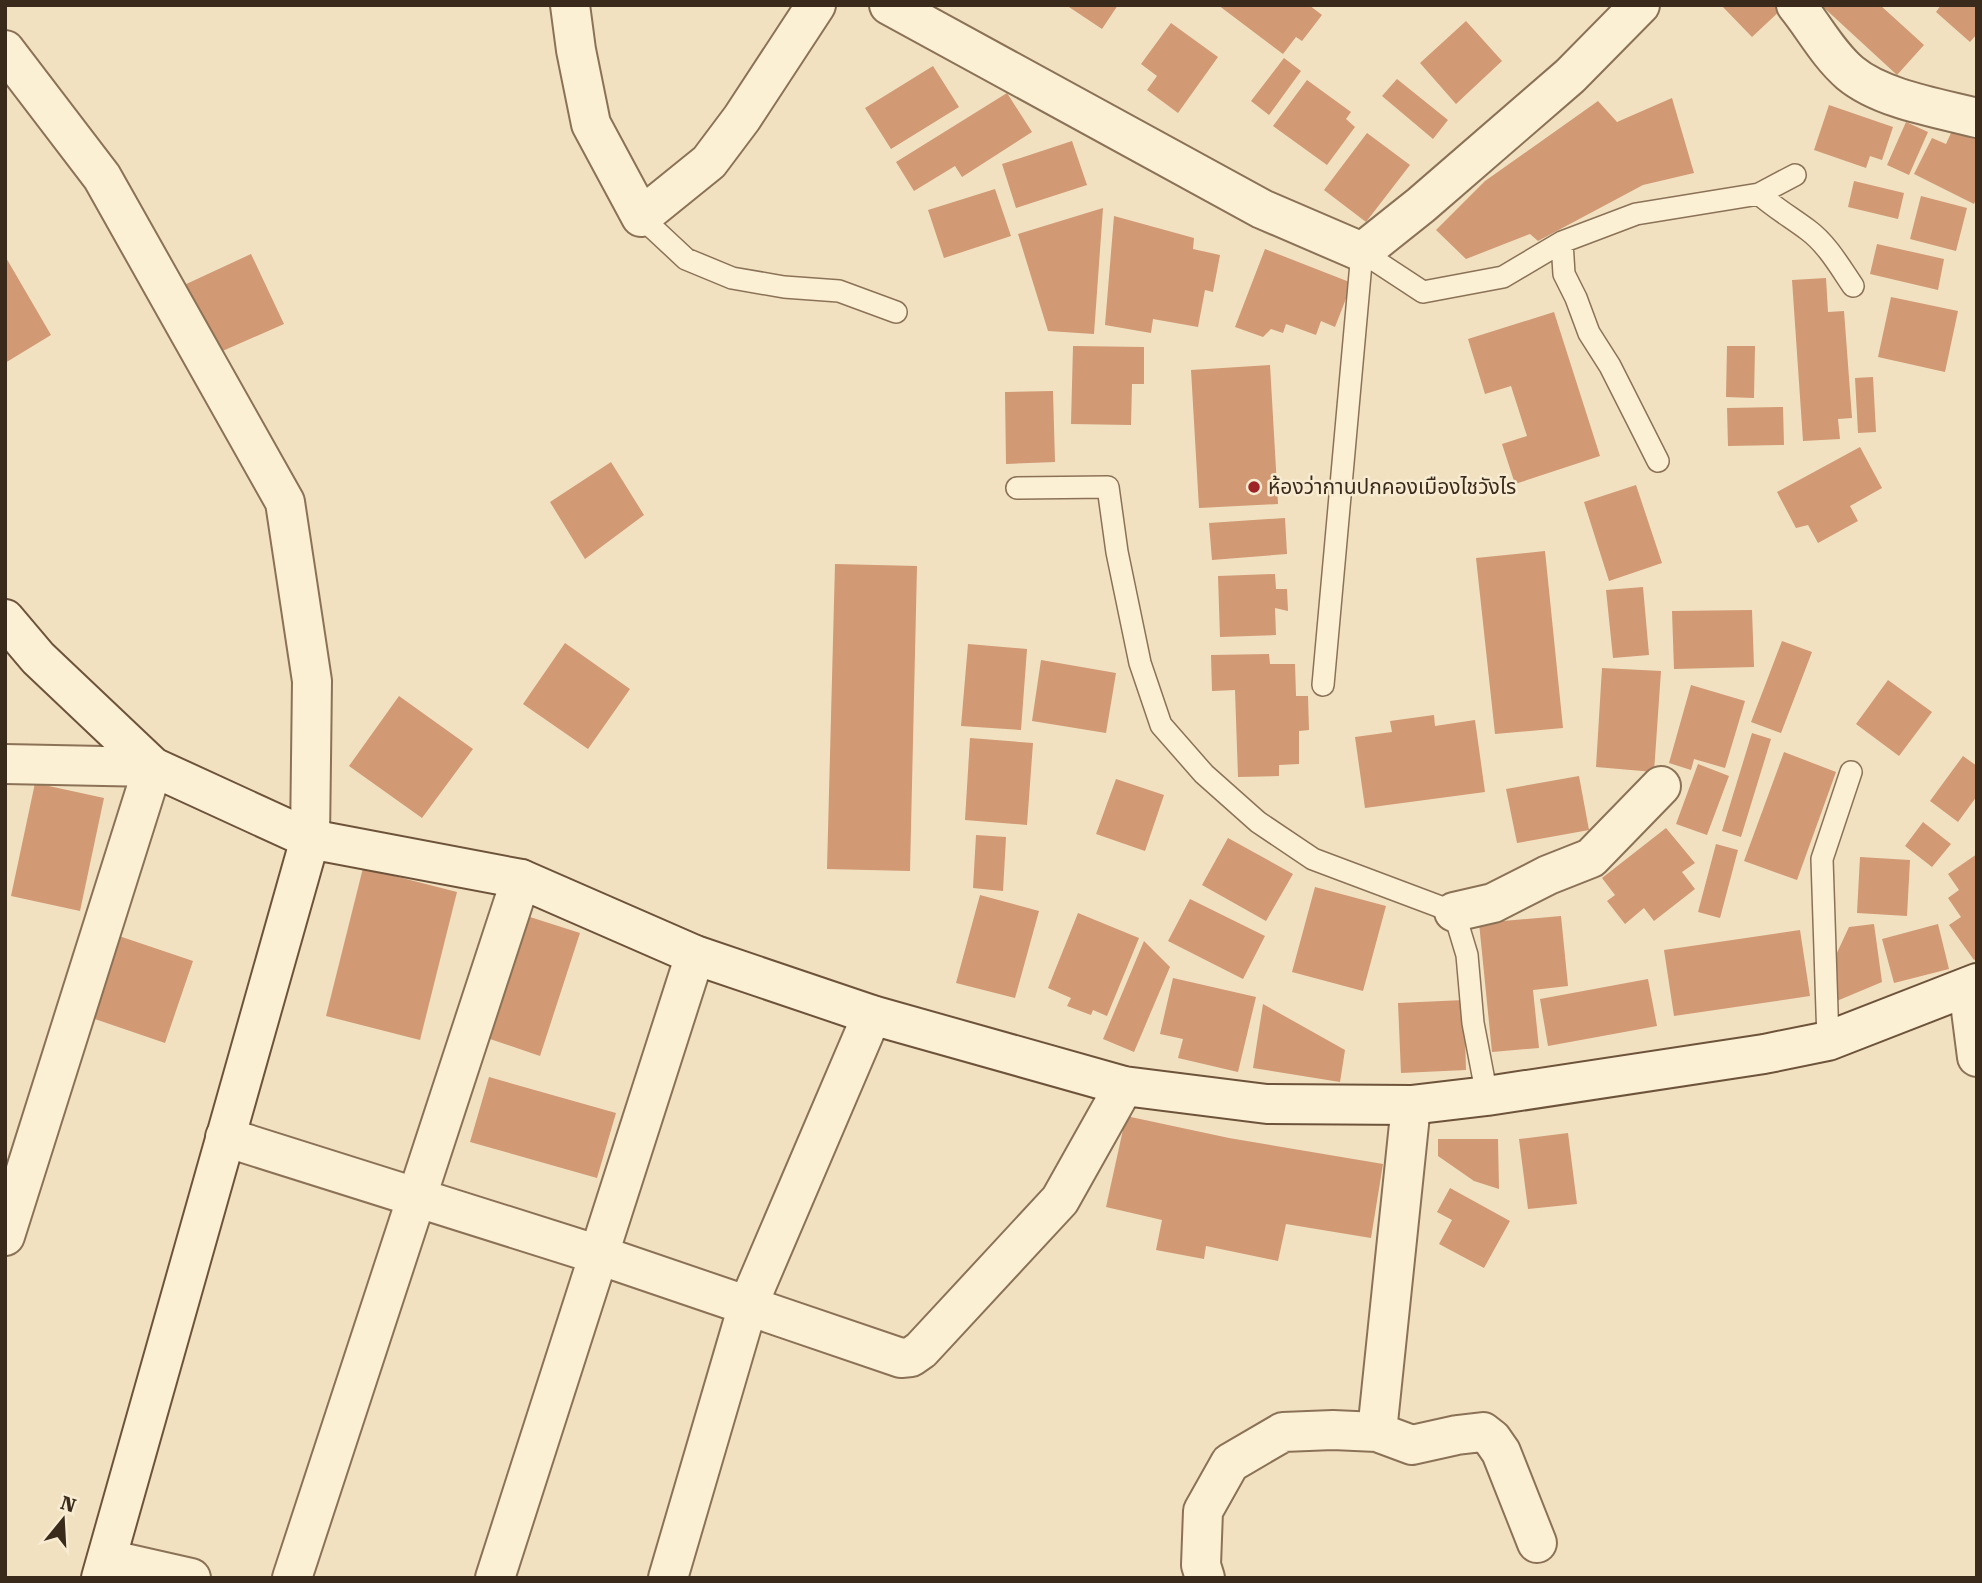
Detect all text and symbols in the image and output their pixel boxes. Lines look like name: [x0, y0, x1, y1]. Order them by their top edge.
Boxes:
place label: ห้องว่ากานปกคองเมืองไชวังไร: [1268, 475, 1516, 499]
marker: ห้องว่ากานปกคองเมืองไชวังไร: [1246, 479, 1262, 495]
north arrow: [28, 1485, 98, 1555]
text: N: [58, 1491, 79, 1518]

